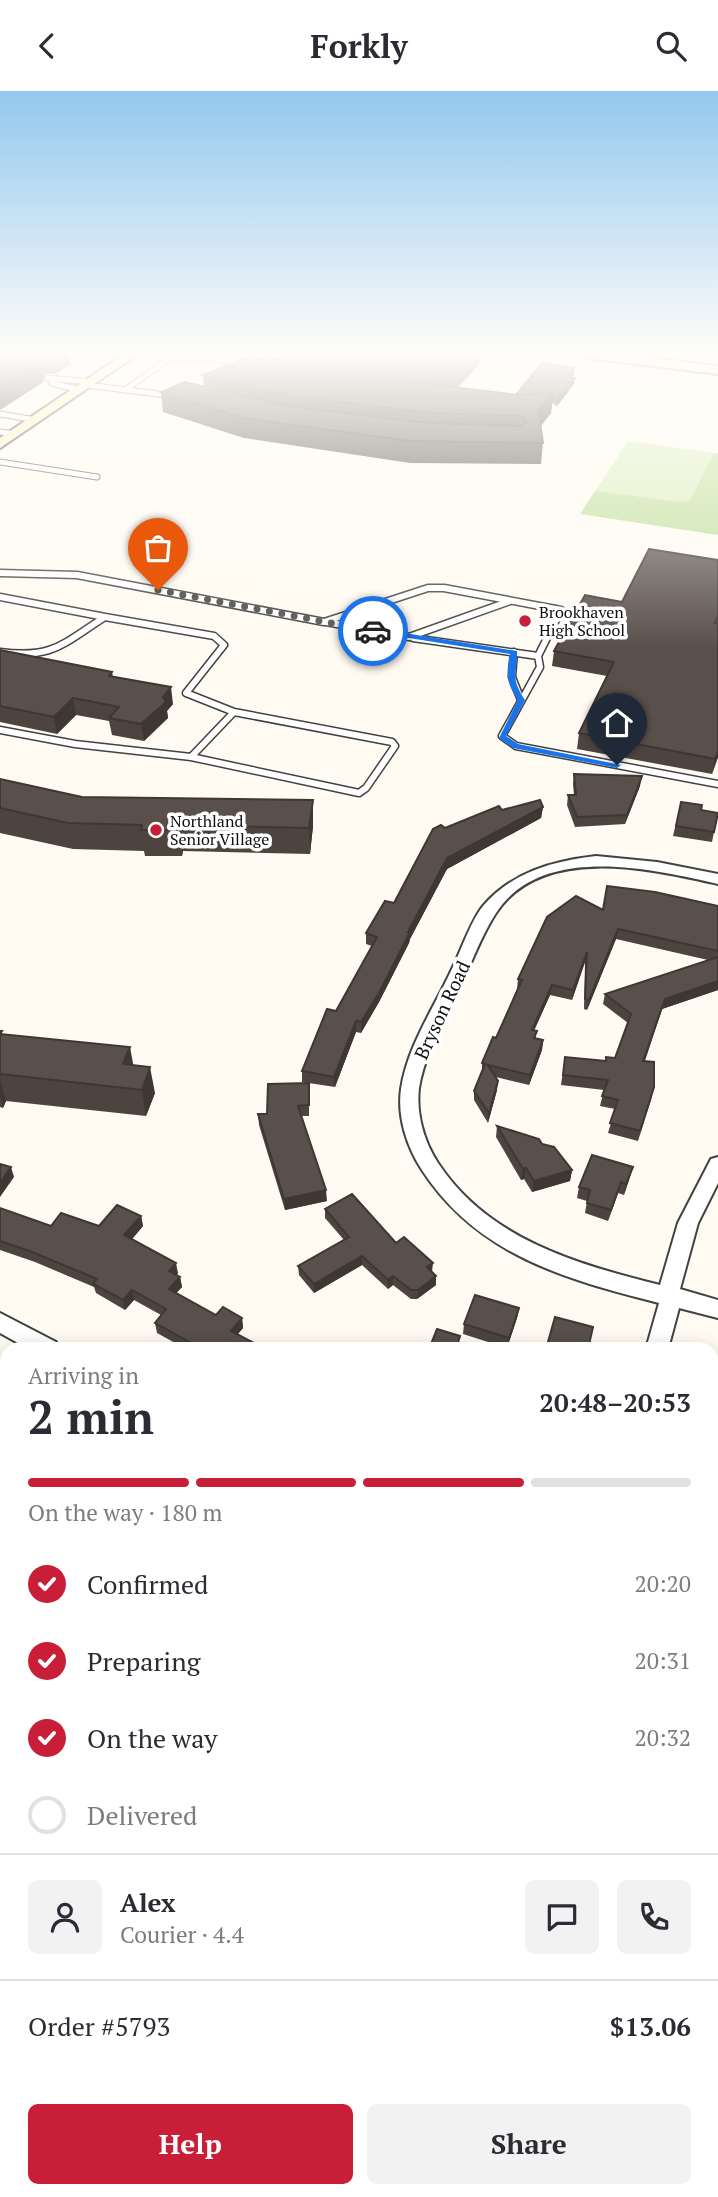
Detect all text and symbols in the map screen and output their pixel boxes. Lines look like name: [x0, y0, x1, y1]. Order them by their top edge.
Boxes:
text: Forkly: [310, 25, 408, 67]
icon: back: [28, 27, 66, 65]
icon: search: [652, 27, 690, 65]
pin: [128, 518, 188, 590]
icon: bag: [139, 529, 177, 567]
courier: [338, 596, 408, 666]
place label: Brookhaven High School: [539, 601, 625, 641]
icon: car: [354, 612, 392, 650]
marker: Brookhaven High School: [517, 613, 533, 629]
pin: [587, 693, 647, 765]
icon: home: [598, 704, 636, 742]
place label: Northland Senior Village: [170, 810, 269, 850]
marker: Northland Senior Village: [148, 822, 164, 838]
street label: Bryson Road: [408, 956, 475, 1063]
text: Arriving in: [28, 1360, 139, 1391]
text: 20:48–20:53: [539, 1385, 691, 1419]
text: 2 min: [28, 1386, 154, 1447]
text: On the way · 180 m: [28, 1497, 222, 1528]
icon: check: [28, 1565, 66, 1603]
text: Confirmed: [87, 1567, 208, 1601]
text: 20:20: [634, 1568, 691, 1599]
icon: check: [28, 1642, 66, 1680]
text: Preparing: [87, 1644, 200, 1678]
text: 20:31: [634, 1645, 691, 1676]
icon: check: [28, 1719, 66, 1757]
text: On the way: [87, 1721, 218, 1755]
text: 20:32: [634, 1722, 691, 1753]
text: Delivered: [87, 1798, 197, 1832]
button: person: [28, 1880, 102, 1954]
button: chat: [525, 1880, 599, 1954]
button: phone: [617, 1880, 691, 1954]
text: Alex: [120, 1885, 176, 1919]
text: Courier · 4.4: [120, 1919, 244, 1950]
text: Order #5793: [28, 2009, 170, 2043]
text: $13.06: [610, 2009, 691, 2043]
button: Help: [28, 2104, 353, 2184]
button: Share: [367, 2104, 691, 2184]

